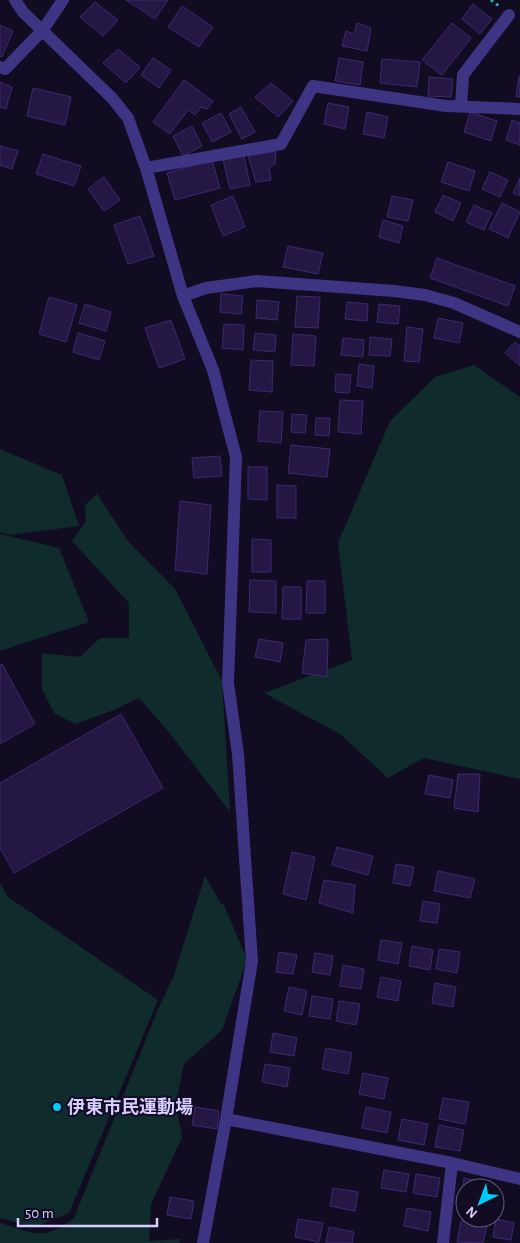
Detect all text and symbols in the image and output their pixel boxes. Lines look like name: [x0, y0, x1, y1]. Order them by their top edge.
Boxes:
place label: 伊東市民運動場: [67, 1097, 193, 1117]
marker: 伊東市民運動場: [51, 1101, 63, 1113]
north arrow: [455, 1178, 505, 1228]
scale bar: [18, 1196, 156, 1228]
text: N: [464, 1203, 480, 1220]
text: 50 m: [25, 1206, 54, 1221]

